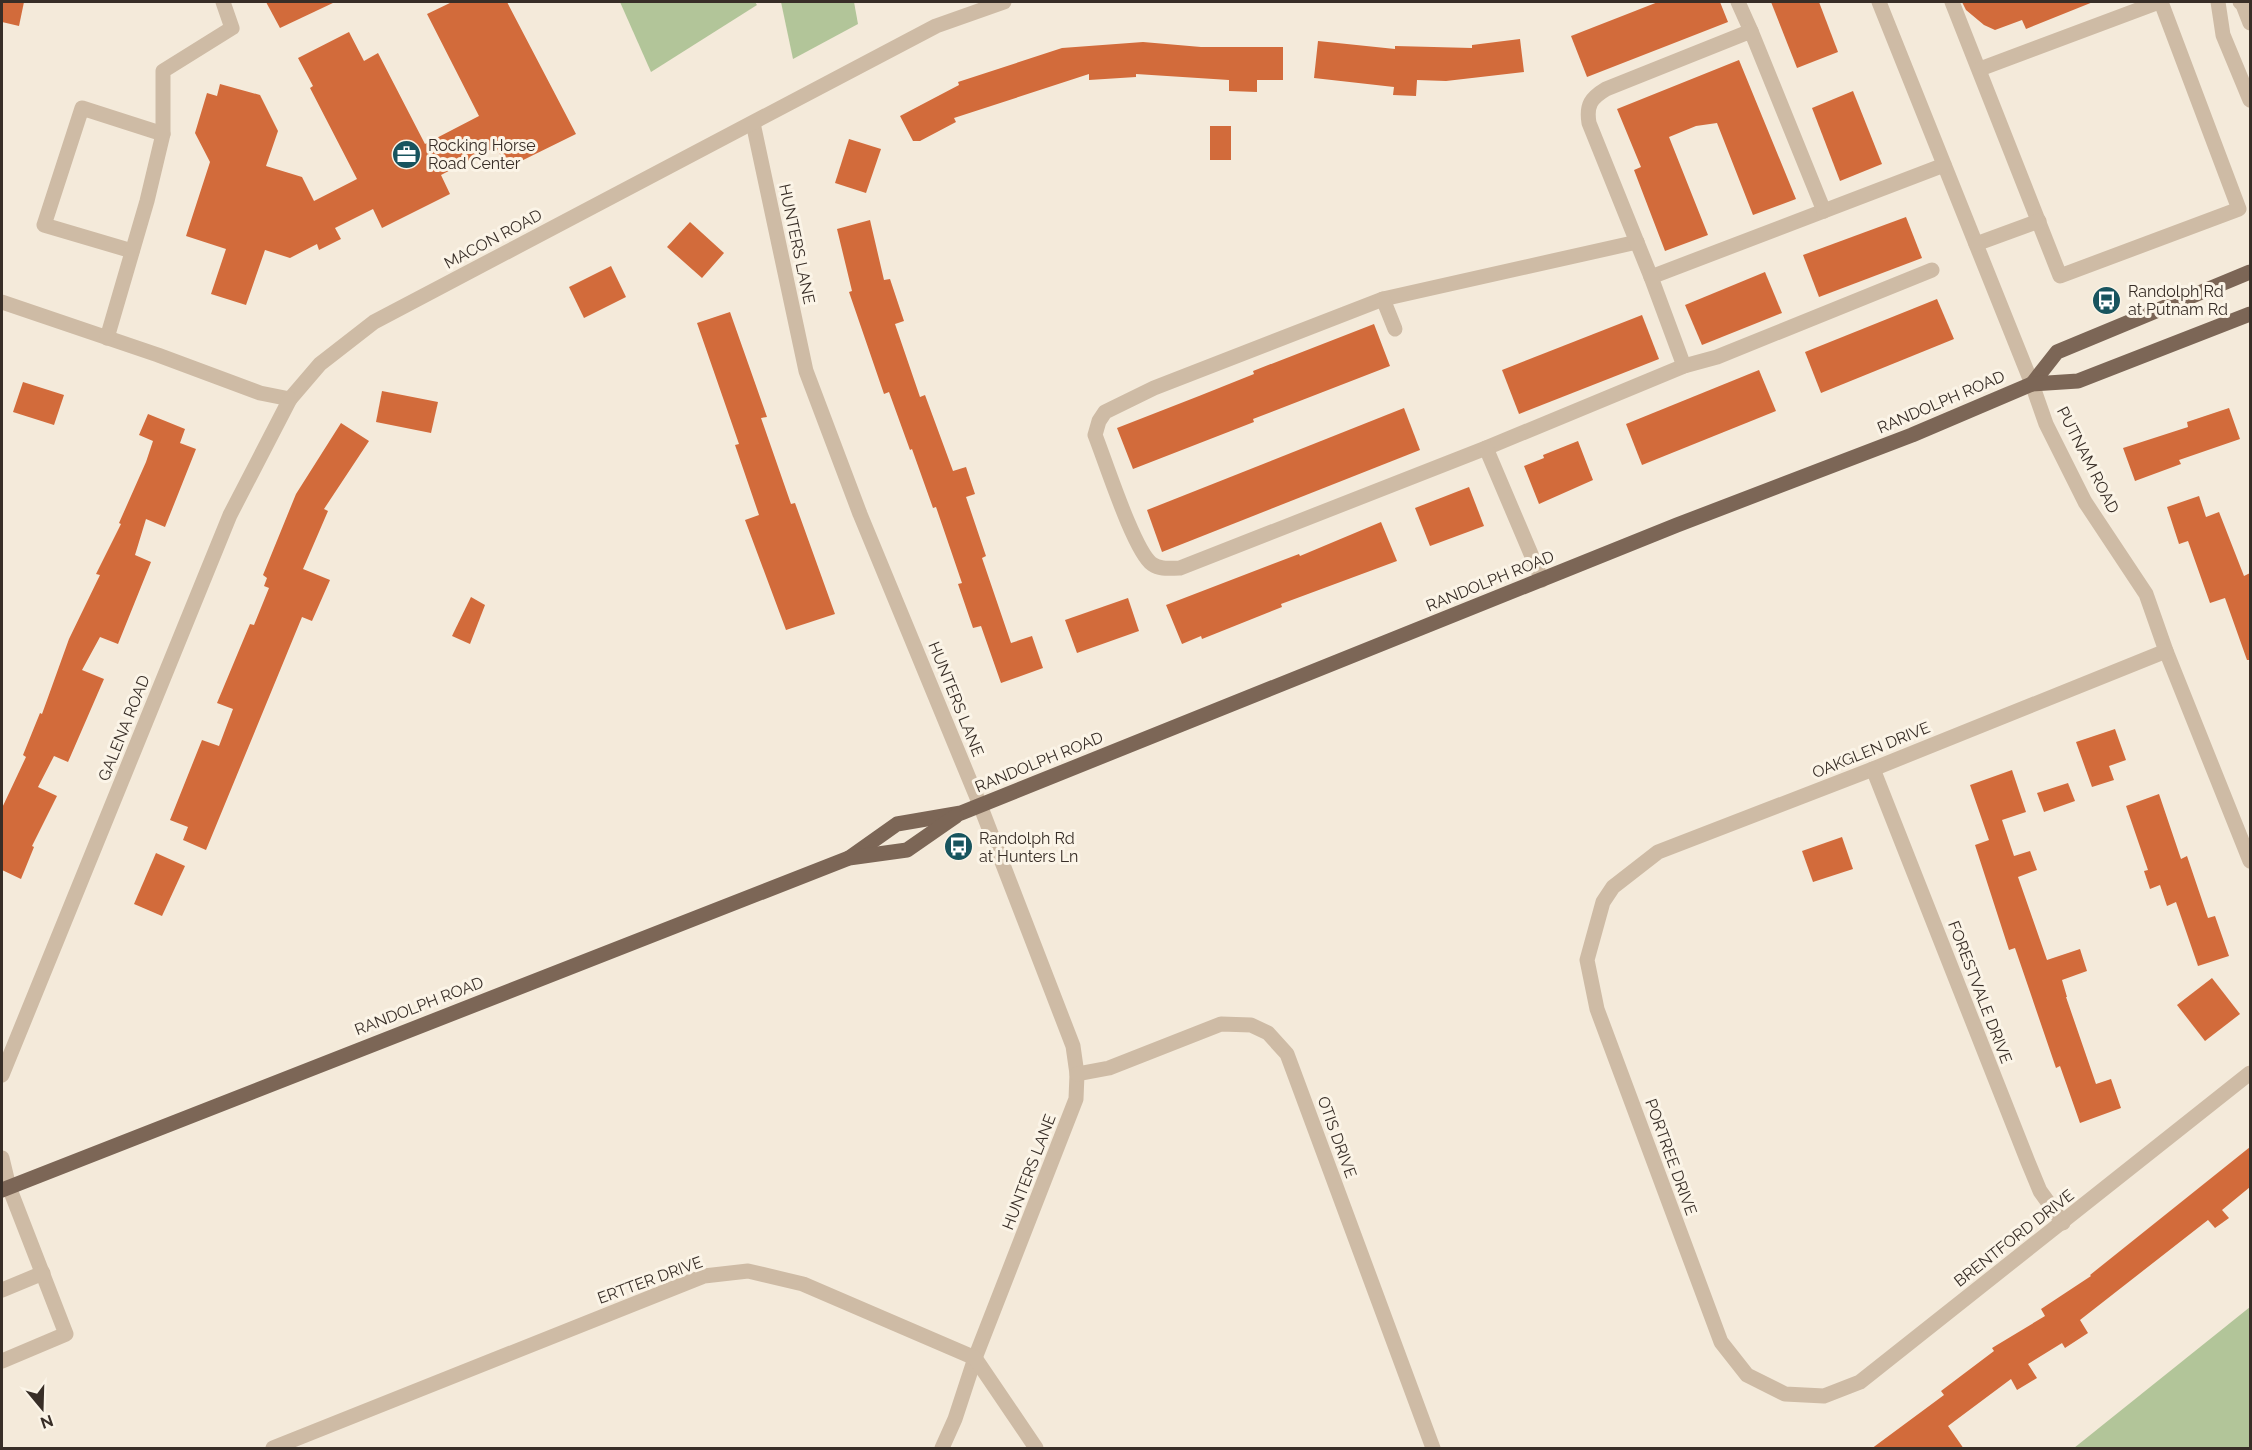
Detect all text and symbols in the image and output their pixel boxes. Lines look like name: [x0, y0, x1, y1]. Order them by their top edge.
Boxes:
place label: Rocking Horse Road Center: [428, 136, 536, 173]
office icon: Rocking Horse Road Center: [391, 138, 423, 170]
street label: HUNTERS LANE: [775, 182, 819, 306]
street label: MACON ROAD: [441, 205, 545, 273]
place label: Randolph Rd at Putnam Rd: [2128, 282, 2228, 319]
bus stop icon: Randolph Rd at Putnam Rd: [2091, 284, 2123, 316]
street label: RANDOLPH ROAD: [1874, 367, 2008, 437]
street label: PUTNAM ROAD: [2053, 403, 2123, 517]
street label: RANDOLPH ROAD: [1423, 547, 1557, 615]
street label: HUNTERS LANE: [924, 639, 988, 759]
street label: GALENA ROAD: [94, 672, 154, 784]
street label: OAKGLEN DRIVE: [1809, 718, 1933, 782]
street label: RANDOLPH ROAD: [972, 728, 1106, 796]
place label: Randolph Rd at Hunters Ln: [979, 829, 1078, 866]
bus stop icon: Randolph Rd at Hunters Ln: [942, 831, 974, 863]
street label: FORESTVALE DRIVE: [1944, 918, 2016, 1066]
street label: RANDOLPH ROAD: [352, 973, 486, 1039]
street label: OTIS DRIVE: [1313, 1094, 1361, 1181]
street label: PORTREE DRIVE: [1641, 1096, 1701, 1218]
street label: HUNTERS LANE: [998, 1111, 1060, 1232]
street label: BRENTFORD DRIVE: [1950, 1185, 2078, 1291]
street label: ERTTER DRIVE: [595, 1252, 705, 1308]
north arrow: [12, 1378, 72, 1438]
text: N: [38, 1411, 56, 1433]

